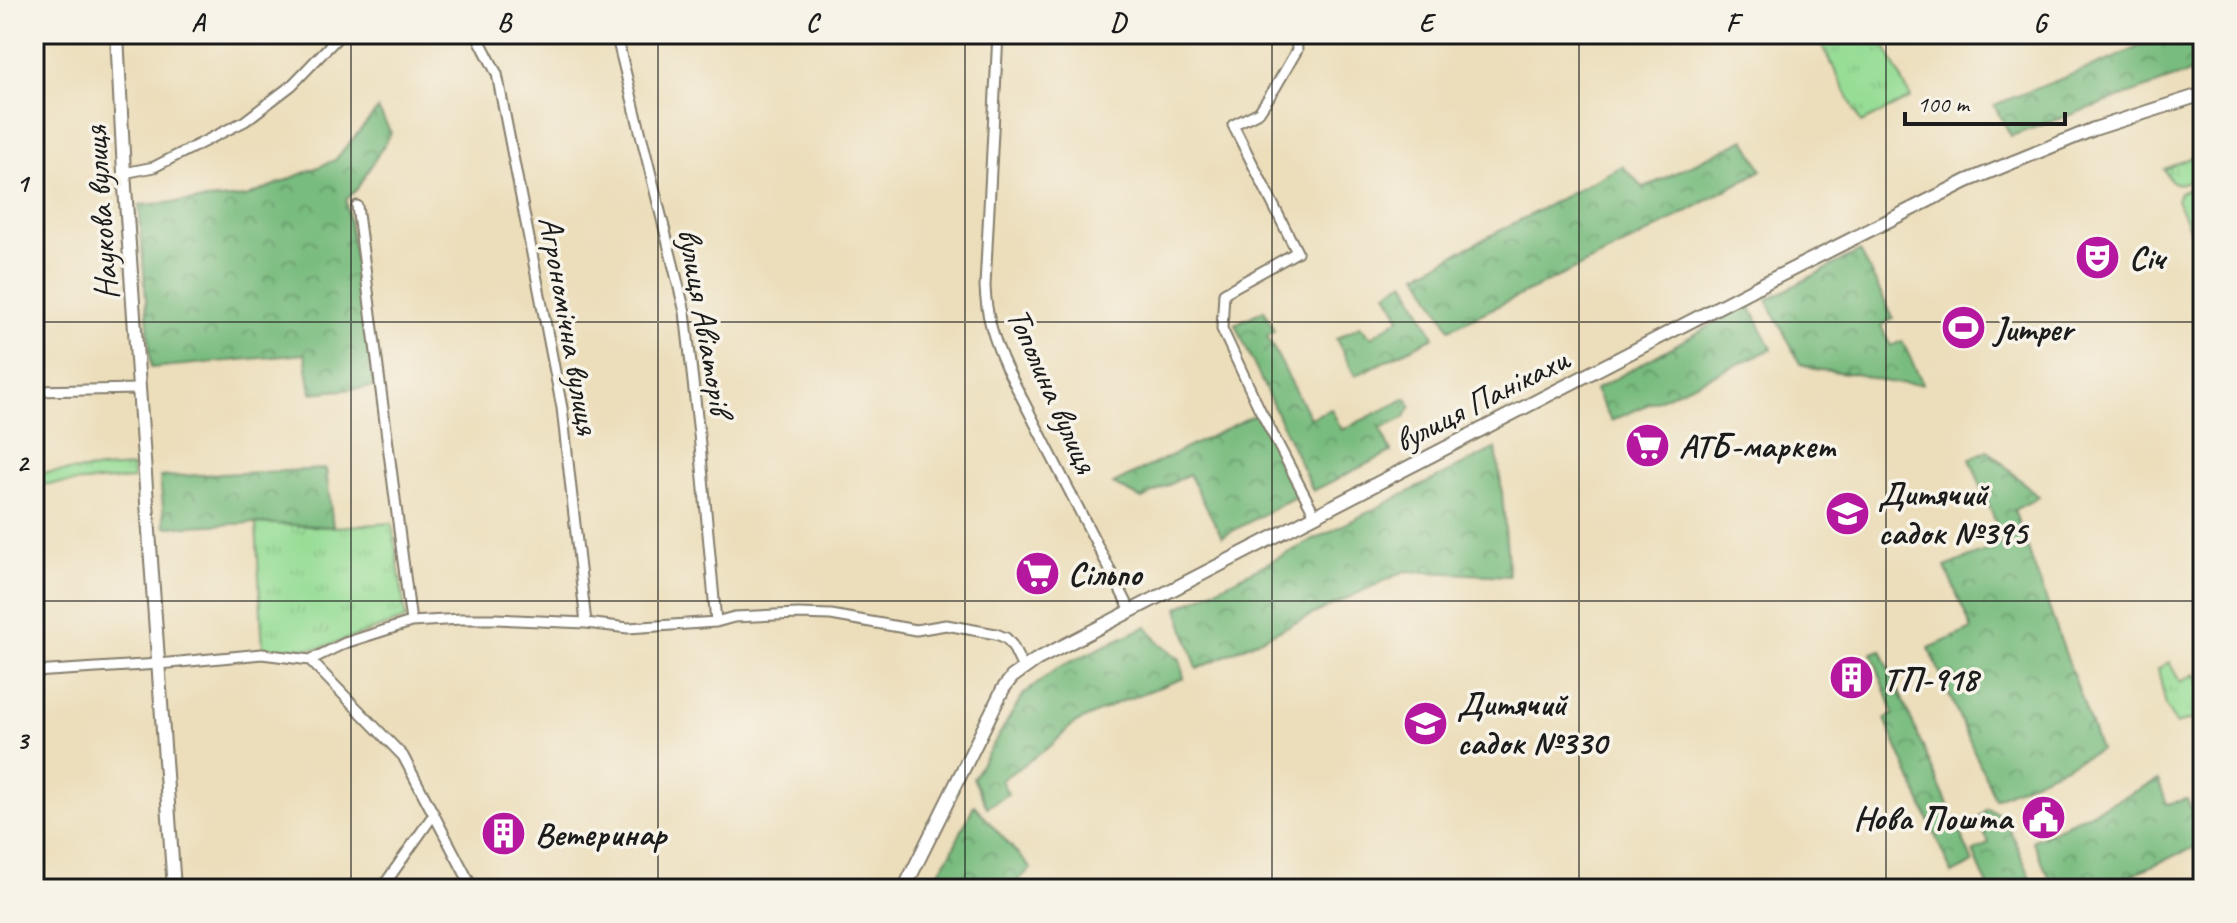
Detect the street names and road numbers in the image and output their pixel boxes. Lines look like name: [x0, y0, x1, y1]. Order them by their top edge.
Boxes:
street label: Наукова вулиця: [73, 123, 128, 301]
street label: Агрономічна вулиця: [529, 213, 610, 439]
street label: вулиця Авіаторів: [668, 225, 744, 425]
street label: Тополина вулиця: [997, 301, 1109, 481]
street label: вулиця Панікахи: [1387, 336, 1577, 462]

